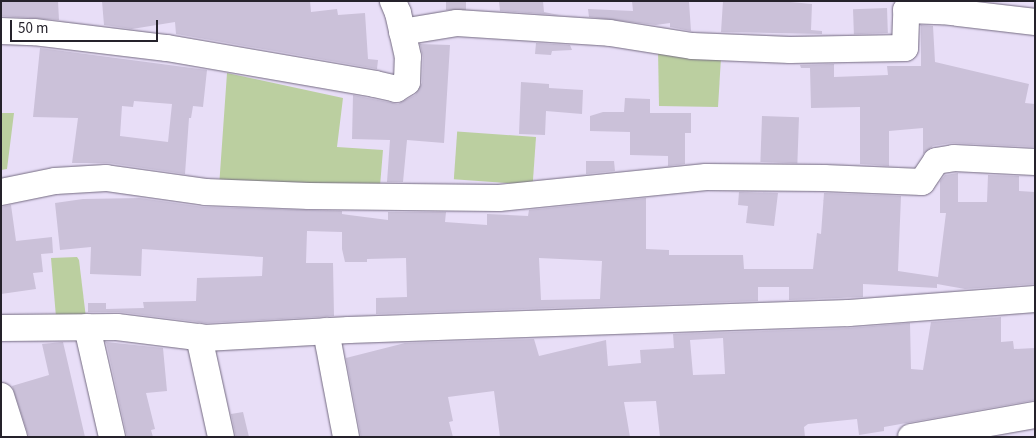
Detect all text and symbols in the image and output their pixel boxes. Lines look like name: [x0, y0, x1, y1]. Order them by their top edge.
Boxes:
scale bar: [12, 10, 160, 42]
text: 50 m: [18, 18, 48, 39]

